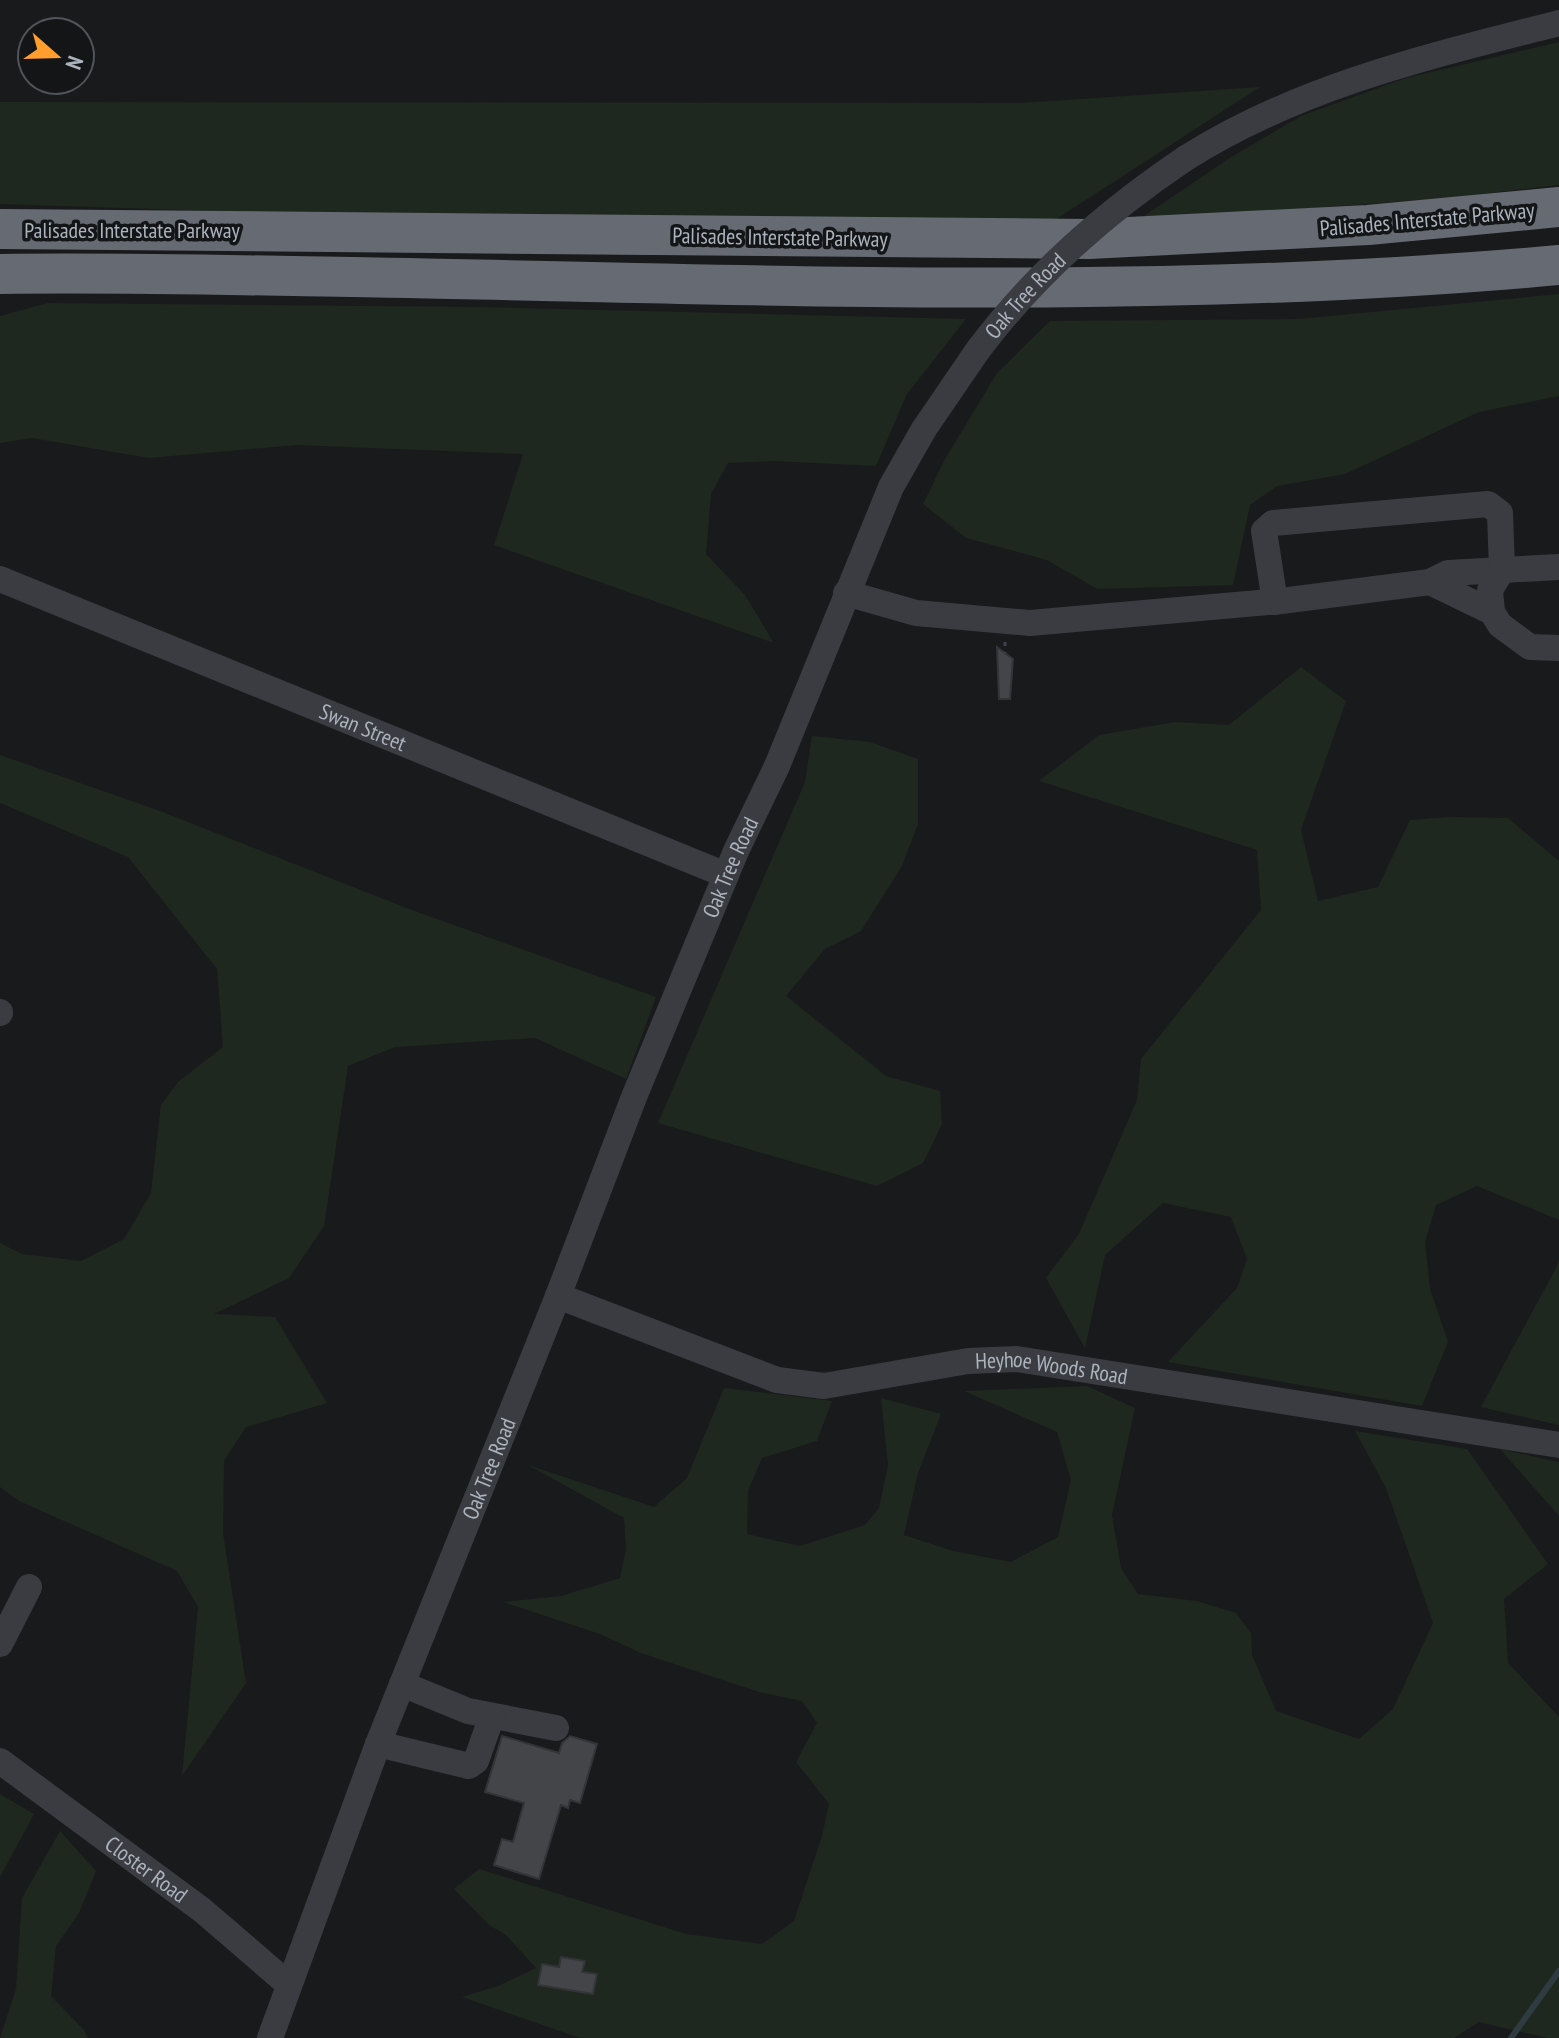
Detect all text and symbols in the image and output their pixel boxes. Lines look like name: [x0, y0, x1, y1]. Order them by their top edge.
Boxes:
north arrow: [16, 16, 96, 96]
text: N: [60, 52, 90, 73]
street label: Palisades Interstate Parkway: [1318, 196, 1536, 242]
street label: Palisades Interstate Parkway: [24, 216, 240, 244]
street label: Palisades Interstate Parkway: [672, 221, 889, 253]
street label: Oak Tree Road: [978, 246, 1071, 344]
street label: Swan Street: [315, 697, 410, 757]
street label: Oak Tree Road: [696, 812, 764, 922]
street label: Heyhoe Woods Road: [975, 1345, 1130, 1390]
street label: Oak Tree Road: [456, 1414, 522, 1524]
street label: Closter Road: [100, 1829, 193, 1909]

